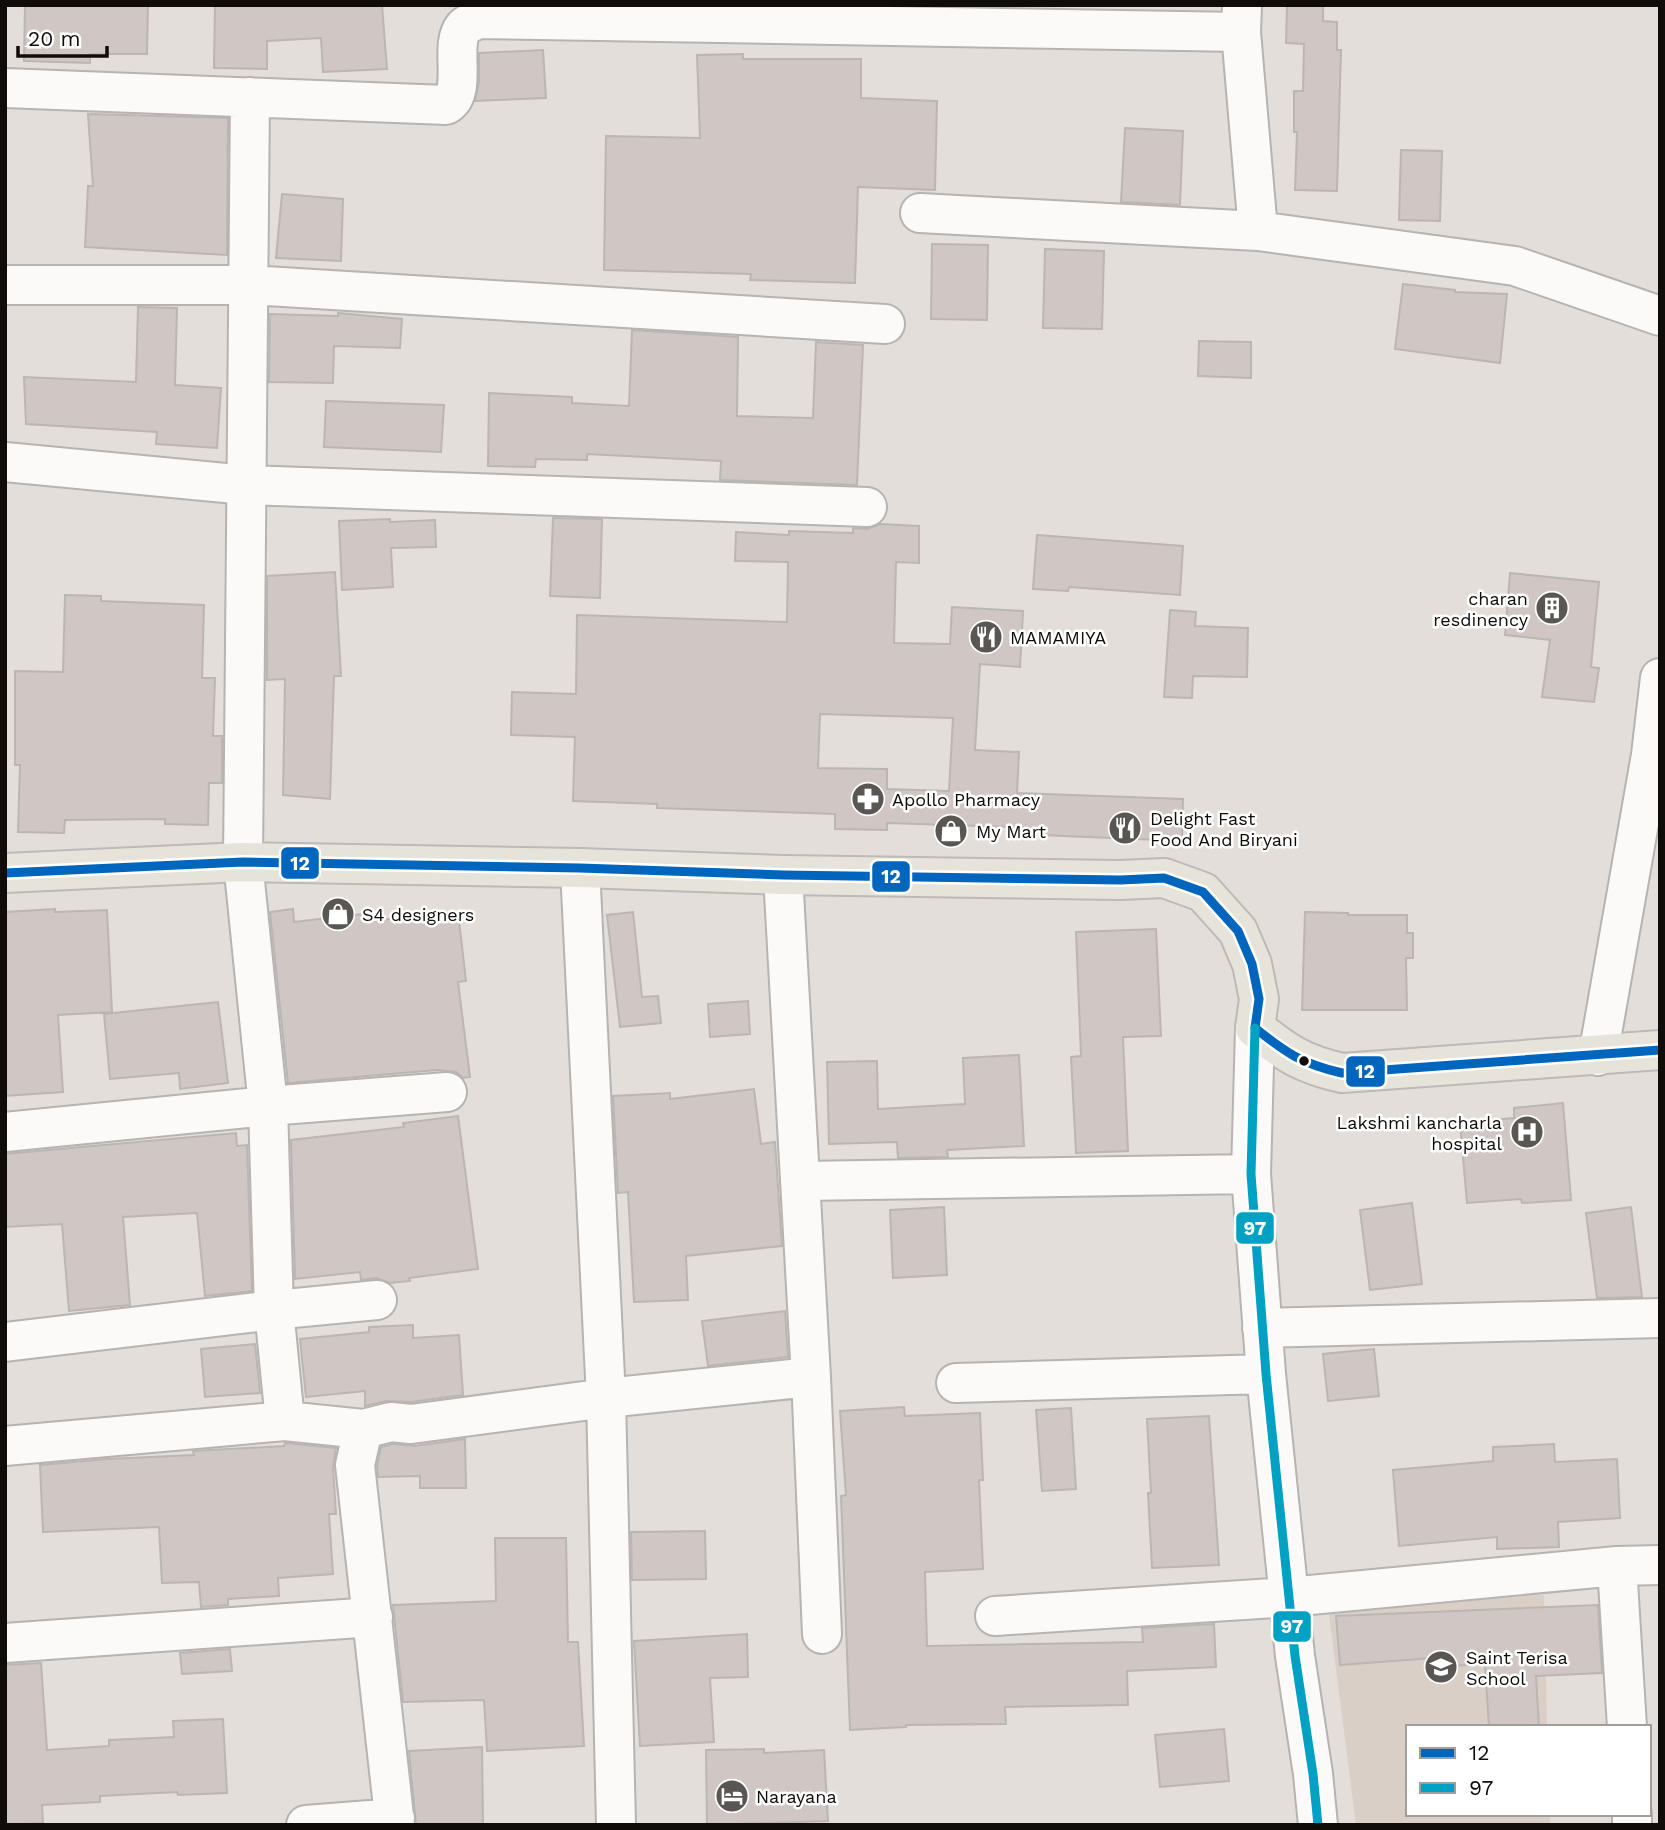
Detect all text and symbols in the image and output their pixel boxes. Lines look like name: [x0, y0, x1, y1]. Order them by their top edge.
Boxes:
scale bar: [18, 14, 107, 58]
text: 20 m: [28, 26, 80, 51]
place label: charan resdinency: [1433, 588, 1529, 630]
building icon: charan resdinency: [1533, 589, 1571, 627]
restaurant icon: MAMAMIYA: [967, 618, 1005, 656]
place label: MAMAMIYA: [1010, 627, 1106, 648]
pharmacy icon: Apollo Pharmacy: [849, 780, 887, 818]
place label: Apollo Pharmacy: [892, 789, 1041, 810]
place label: Delight Fast Food And Biryani: [1150, 808, 1298, 850]
restaurant icon: Delight Fast Food And Biryani: [1106, 809, 1144, 847]
shop icon: My Mart: [932, 812, 970, 850]
place label: My Mart: [976, 821, 1047, 842]
line badge: 12: [280, 846, 320, 880]
text: 12: [290, 852, 310, 875]
line badge: 12: [871, 860, 911, 893]
text: 12: [881, 865, 901, 888]
shop icon: S4 designers: [319, 895, 357, 933]
place label: S4 designers: [362, 904, 474, 925]
unlabelled marker: [1297, 1054, 1311, 1068]
line badge: 12: [1345, 1055, 1386, 1088]
text: 12: [1355, 1060, 1375, 1083]
place label: Lakshmi kancharla hospital: [1337, 1112, 1502, 1154]
hospital icon: Lakshmi kancharla hospital: [1508, 1113, 1546, 1151]
line badge: 97: [1235, 1211, 1275, 1245]
text: 97: [1244, 1217, 1266, 1240]
line badge: 97: [1272, 1610, 1312, 1643]
text: 97: [1281, 1615, 1303, 1638]
place label: Saint Terisa School: [1466, 1647, 1568, 1689]
school or university icon: Saint Terisa School: [1422, 1648, 1460, 1686]
legend: [1406, 1725, 1651, 1816]
text: 12: [1469, 1740, 1489, 1765]
text: 97: [1469, 1775, 1494, 1800]
hotel icon: Narayana: [713, 1777, 751, 1815]
place label: Narayana: [756, 1786, 837, 1807]

